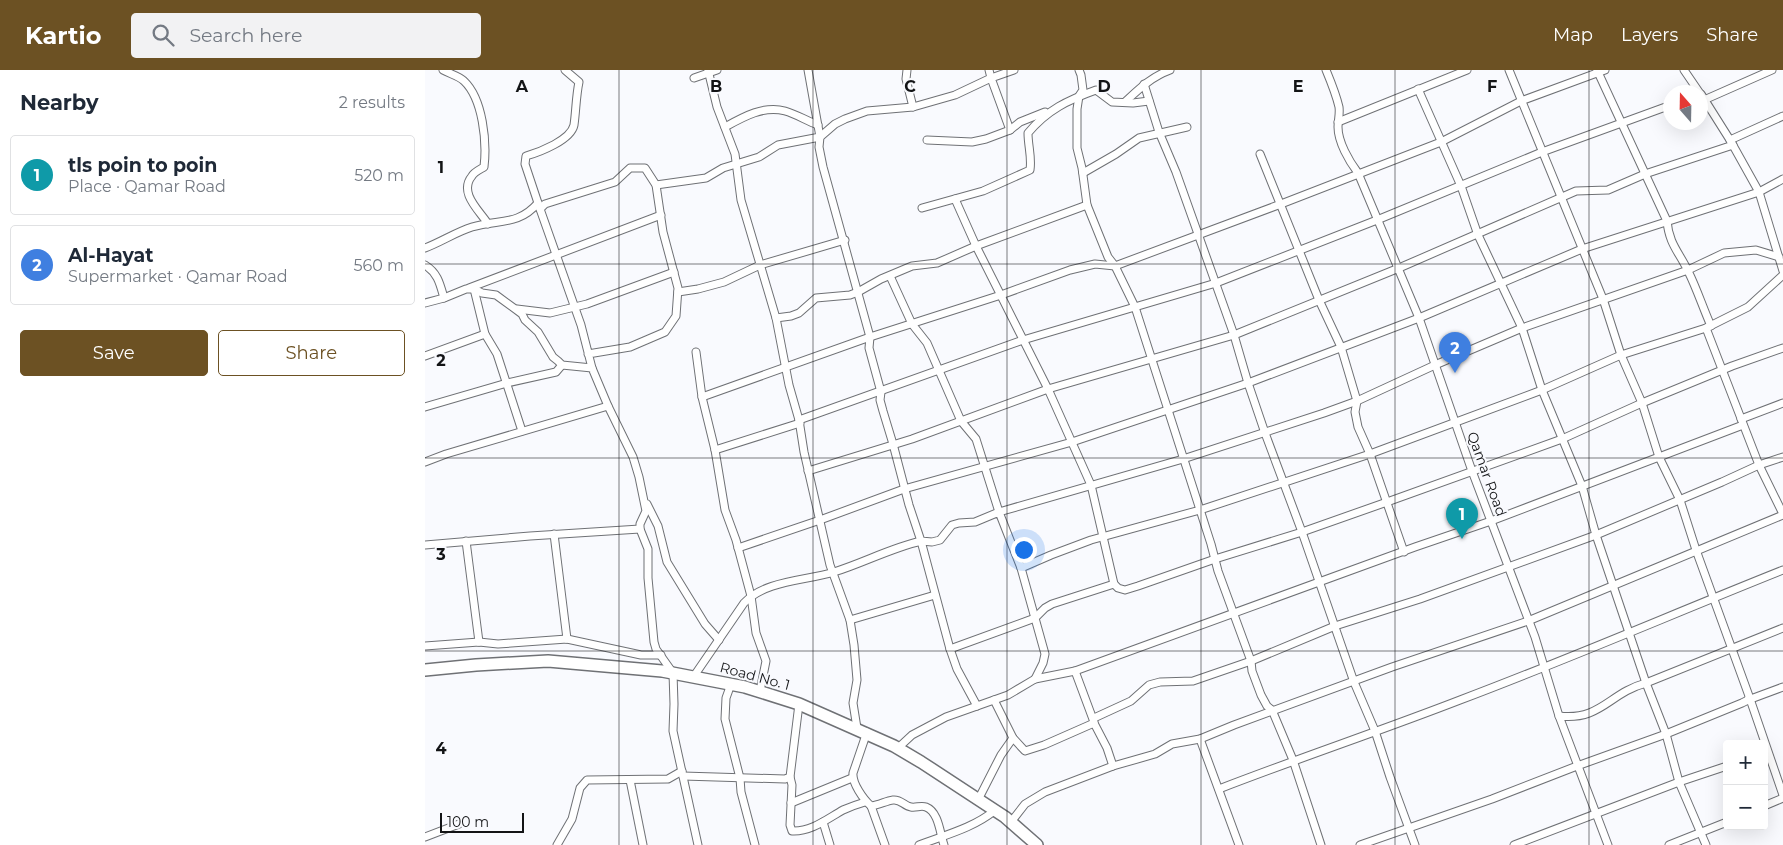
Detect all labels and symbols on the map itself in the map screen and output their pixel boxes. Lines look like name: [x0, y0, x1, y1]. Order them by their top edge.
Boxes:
text: A: [515, 77, 529, 96]
text: B: [710, 77, 722, 96]
text: C: [904, 77, 916, 96]
text: D: [1097, 77, 1111, 96]
text: E: [1293, 77, 1303, 96]
text: F: [1487, 77, 1497, 96]
north arrow: [1663, 85, 1708, 130]
text: 1: [438, 158, 444, 177]
pin: 2: [1439, 332, 1471, 373]
text: 2: [436, 351, 446, 370]
street label: Qamar Road: [1463, 429, 1511, 519]
pin: 1: [1446, 498, 1478, 539]
your location: [1011, 537, 1037, 563]
text: 3: [435, 545, 446, 564]
street label: Road No. 1: [718, 658, 792, 694]
text: 4: [435, 739, 447, 758]
scale bar: [440, 810, 524, 833]

